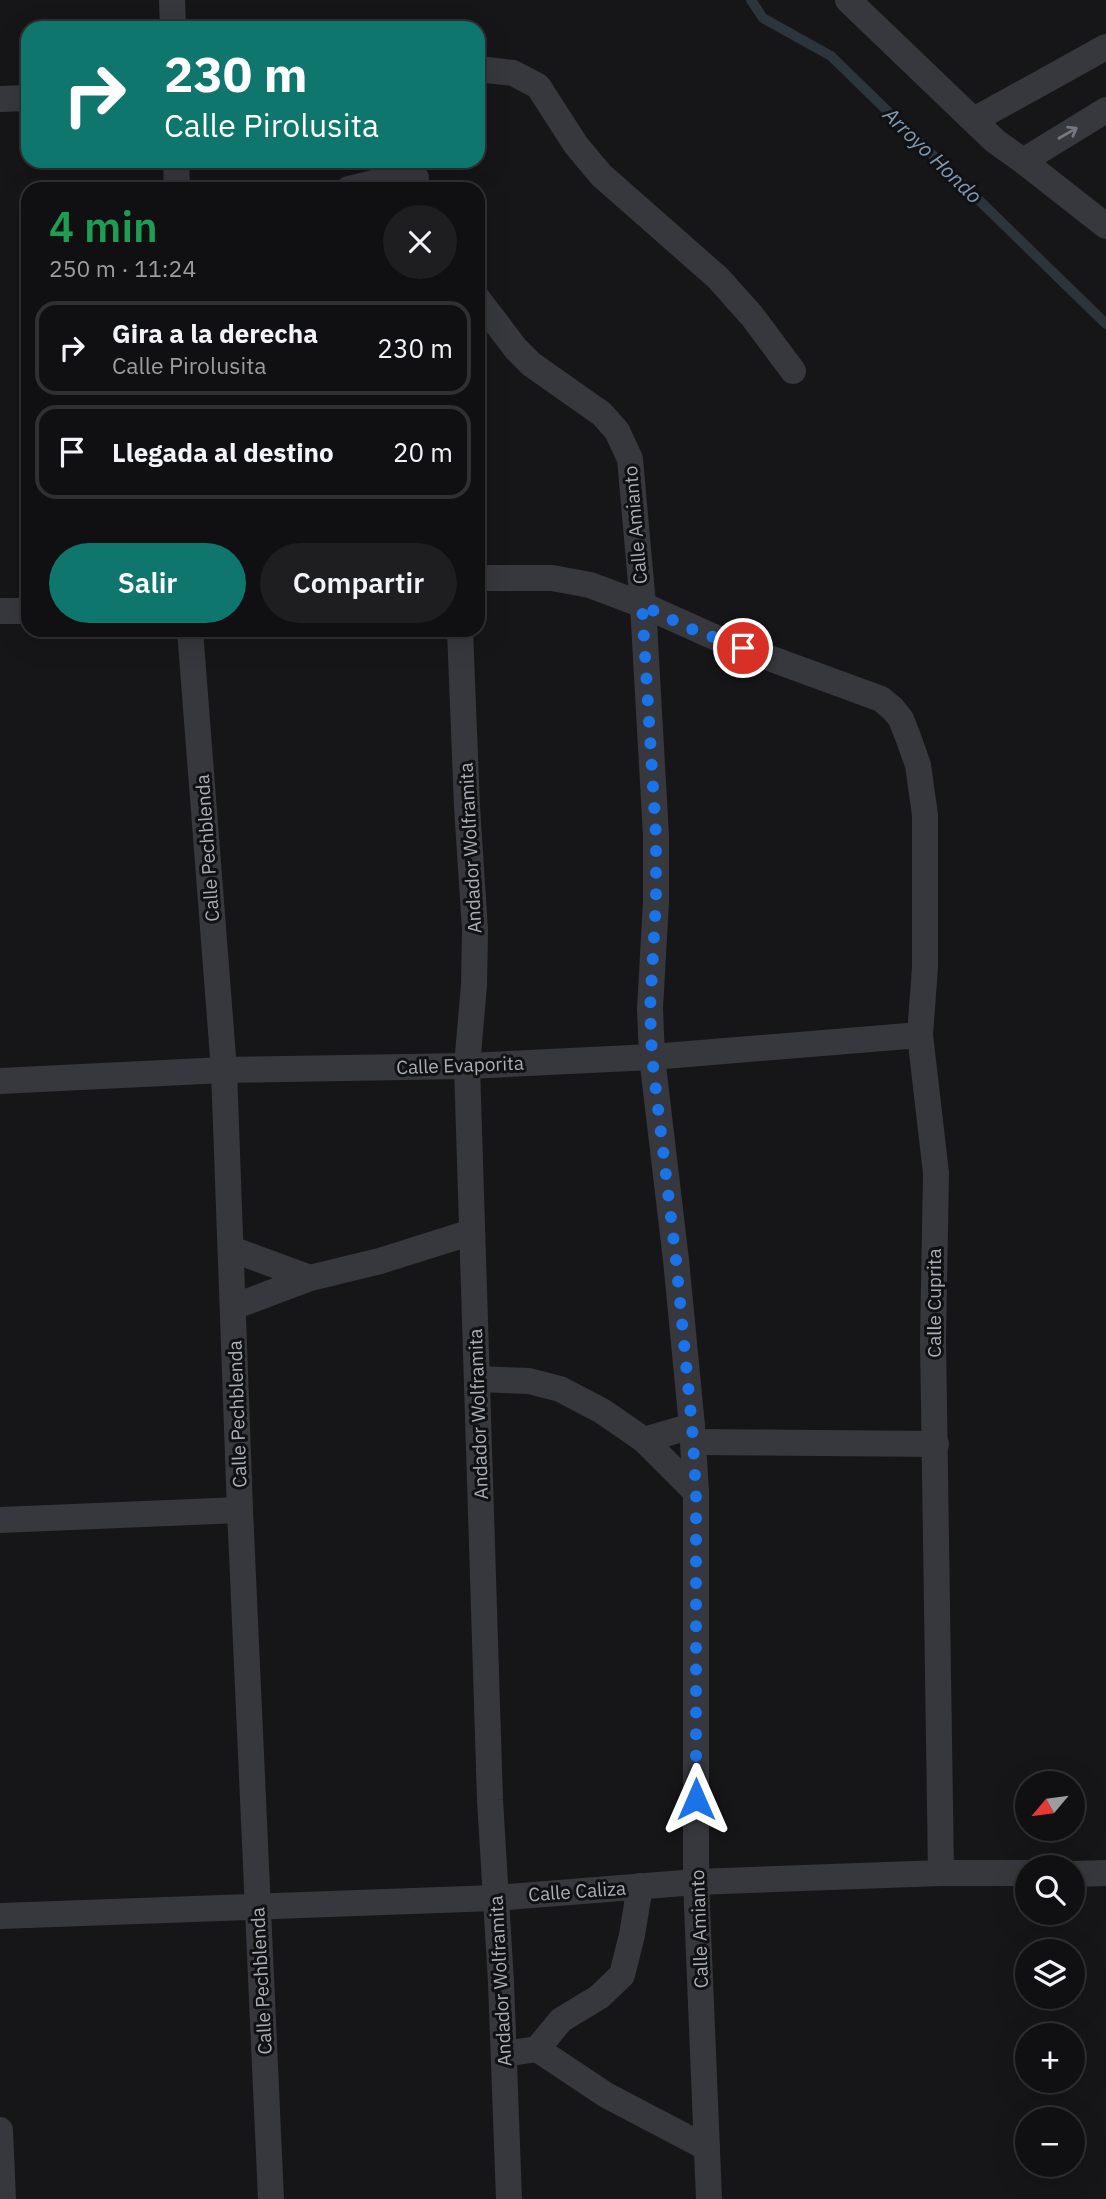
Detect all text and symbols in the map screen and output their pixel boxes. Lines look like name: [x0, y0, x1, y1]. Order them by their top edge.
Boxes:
text: 230 m: [164, 42, 308, 105]
icon: right: [49, 49, 140, 140]
water label: Arroyo Hondo: [877, 100, 989, 209]
text: Calle Pirolusita: [164, 104, 379, 146]
one-way arrow: [1057, 126, 1077, 140]
text: 4 min: [49, 199, 158, 254]
button: close: [383, 205, 457, 279]
text: 250 m · 11:24: [49, 253, 196, 283]
text: Gira a la derecha: [112, 316, 318, 350]
icon: right: [53, 329, 91, 367]
text: 230 m: [377, 331, 453, 365]
text: Calle Pirolusita: [112, 350, 267, 380]
icon: arrive: [53, 433, 91, 471]
text: Llegada al destino: [112, 435, 334, 469]
text: 20 m: [393, 435, 453, 469]
street label: Calle Amianto: [618, 465, 652, 585]
button: Salir: [49, 543, 246, 623]
button: Compartir: [260, 543, 457, 623]
pin: [713, 618, 773, 678]
icon: arrive: [724, 629, 762, 667]
street label: Andador Wolframita: [454, 762, 486, 934]
street label: Calle Pechblenda: [190, 774, 224, 922]
street label: Calle Evaporita: [396, 1051, 524, 1079]
street label: Calle Cuprita: [922, 1248, 946, 1358]
street label: Andador Wolframita: [463, 1328, 493, 1500]
street label: Calle Pechblenda: [222, 1340, 252, 1488]
position arrow: [659, 1762, 733, 1836]
north arrow: [1015, 1771, 1085, 1841]
map controls: [1015, 1771, 1085, 2177]
button: search: [1015, 1855, 1085, 1925]
street label: Calle Amianto: [685, 1869, 713, 1989]
street label: Calle Caliza: [527, 1876, 627, 1906]
street label: Andador Wolframita: [484, 1895, 516, 2067]
street label: Calle Pechblenda: [245, 1907, 277, 2055]
button: layers: [1015, 1939, 1085, 2009]
button: +: [1015, 2023, 1085, 2093]
button: −: [1015, 2107, 1085, 2177]

